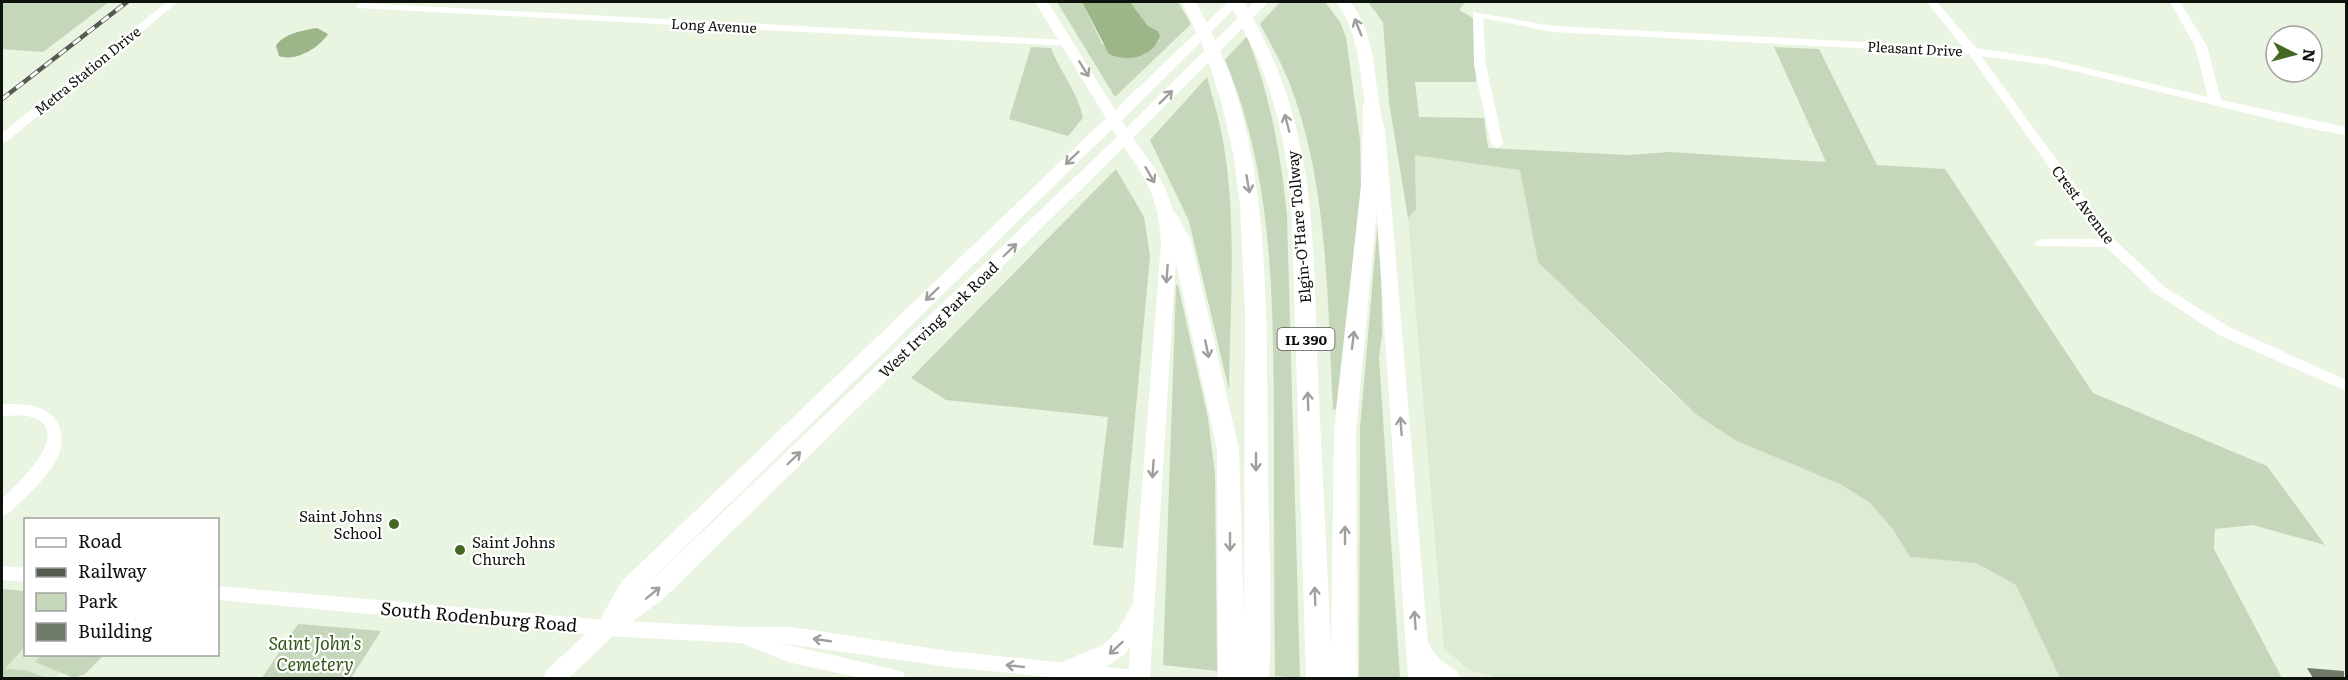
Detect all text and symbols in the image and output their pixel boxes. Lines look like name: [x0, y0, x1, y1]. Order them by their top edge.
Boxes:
street label: Long Avenue: [671, 13, 757, 37]
one-way arrow: [1352, 18, 1363, 37]
street label: Metra Station Drive: [30, 21, 144, 119]
north arrow: [2264, 24, 2324, 84]
street label: Pleasant Drive: [1867, 36, 1963, 60]
text: N: [2297, 48, 2323, 64]
one-way arrow: [1078, 60, 1090, 77]
one-way arrow: [1158, 90, 1173, 105]
one-way arrow: [1281, 114, 1292, 133]
street label: Elgin-O'Hare Tollway: [1280, 149, 1316, 304]
one-way arrow: [1065, 151, 1080, 165]
street label: Crest Avenue: [2047, 160, 2121, 248]
one-way arrow: [1144, 166, 1156, 183]
one-way arrow: [1242, 173, 1253, 193]
one-way arrow: [1002, 243, 1017, 257]
street label: West Irving Park Road: [873, 256, 1003, 382]
one-way arrow: [1161, 264, 1172, 284]
one-way arrow: [925, 286, 940, 300]
road number: IL 390: [1278, 328, 1334, 350]
one-way arrow: [1348, 331, 1359, 351]
one-way arrow: [1201, 339, 1213, 358]
one-way arrow: [1303, 391, 1314, 411]
one-way arrow: [1396, 416, 1407, 436]
one-way arrow: [787, 451, 802, 466]
one-way arrow: [1250, 452, 1262, 472]
one-way arrow: [1148, 458, 1159, 478]
place label: Saint Johns School: [299, 504, 382, 544]
marker: Saint Johns School: [387, 517, 401, 531]
legend: [24, 518, 219, 656]
one-way arrow: [1339, 525, 1351, 545]
text: Road: [78, 527, 122, 554]
place label: Saint Johns Church: [472, 530, 555, 570]
one-way arrow: [1224, 531, 1236, 551]
marker: Saint Johns Church: [453, 543, 467, 557]
text: Railway: [78, 557, 147, 584]
one-way arrow: [1310, 586, 1321, 606]
text: Park: [78, 587, 119, 614]
one-way arrow: [645, 587, 661, 600]
street label: South Rodenburg Road: [379, 594, 579, 638]
one-way arrow: [1410, 611, 1421, 631]
text: Building: [78, 617, 153, 644]
park label: Saint John's Cemetery: [269, 629, 362, 677]
one-way arrow: [812, 634, 832, 645]
one-way arrow: [1108, 641, 1123, 655]
one-way arrow: [1005, 660, 1025, 671]

